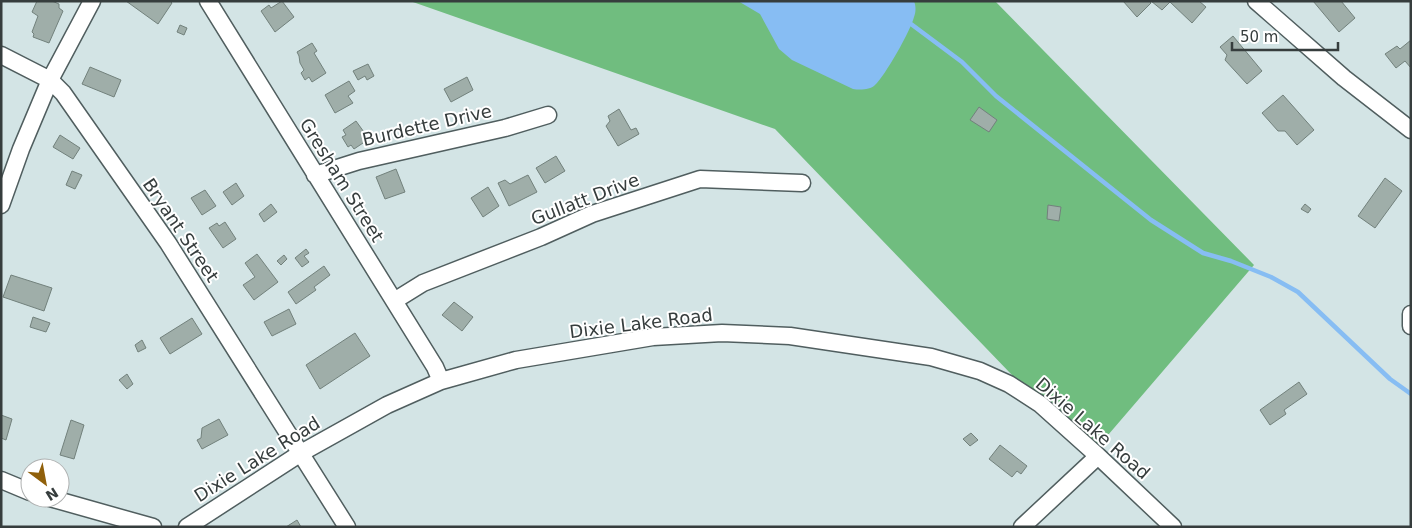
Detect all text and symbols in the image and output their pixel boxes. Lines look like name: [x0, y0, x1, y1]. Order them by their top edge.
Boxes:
scale bar: [1232, 20, 1338, 52]
text: 50 m: [1240, 28, 1278, 46]
street label: Burdette Drive: [360, 100, 494, 150]
street label: Gresham Street: [296, 114, 388, 246]
street label: Gullatt Drive: [528, 169, 642, 229]
street label: Bryant Street: [139, 174, 223, 286]
street label: Dixie Lake Road: [568, 304, 714, 342]
street label: Dixie Lake Road: [1032, 373, 1154, 483]
street label: Dixie Lake Road: [190, 412, 324, 506]
north arrow: [20, 458, 70, 508]
text: N: [43, 484, 61, 504]

